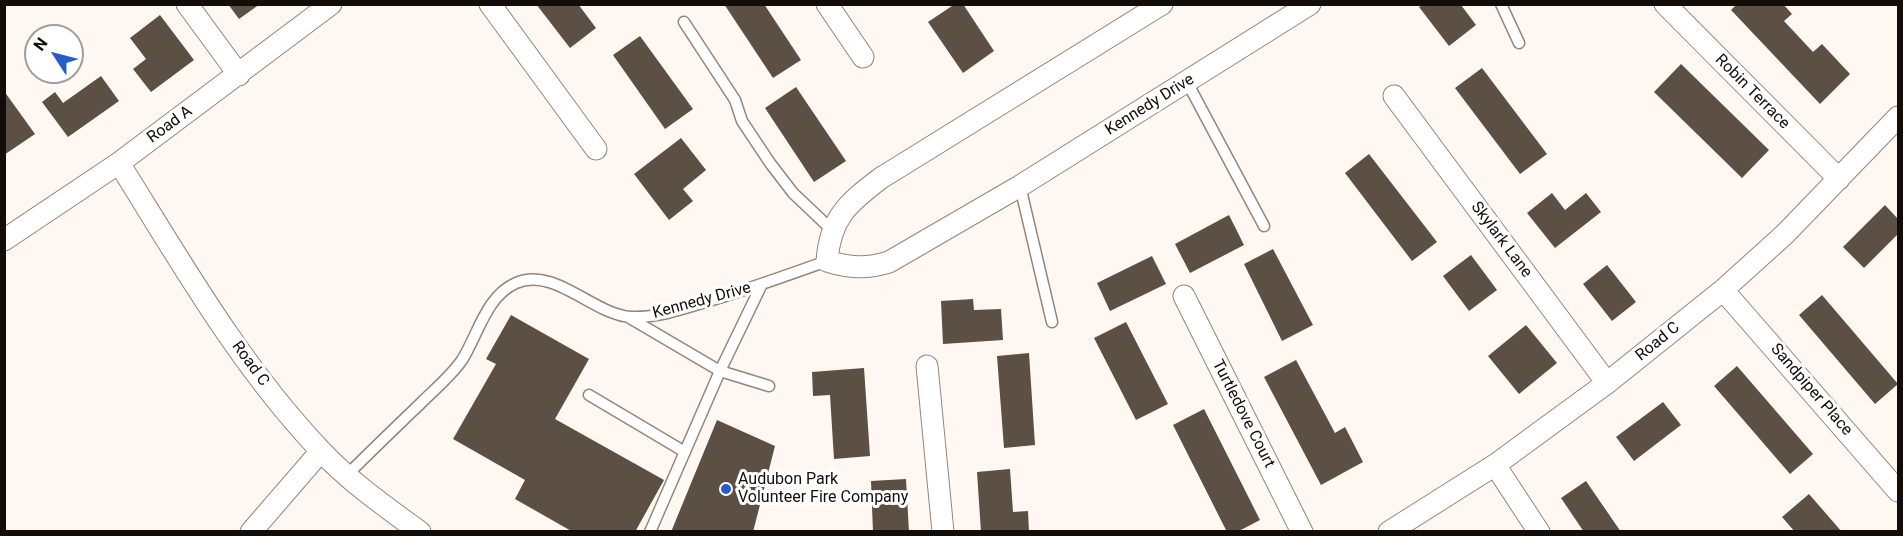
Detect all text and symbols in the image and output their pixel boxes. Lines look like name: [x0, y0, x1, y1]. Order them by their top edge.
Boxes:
north arrow: [24, 24, 84, 84]
text: N: [30, 34, 52, 54]
street label: Robin Terrace: [1711, 51, 1793, 133]
street label: Kennedy Drive: [1102, 70, 1198, 140]
street label: Road A: [144, 102, 196, 148]
street label: Skylark Lane: [1466, 198, 1536, 282]
street label: Kennedy Drive: [651, 279, 753, 323]
street label: Road C: [1632, 318, 1684, 366]
street label: Road C: [227, 338, 273, 390]
street label: Sandpiper Place: [1766, 340, 1856, 440]
street label: Turtledove Court: [1208, 357, 1278, 471]
place label: Audubon Park Volunteer Fire Company: [738, 470, 908, 508]
marker: Audubon Park Volunteer Fire Company: [719, 482, 733, 496]

